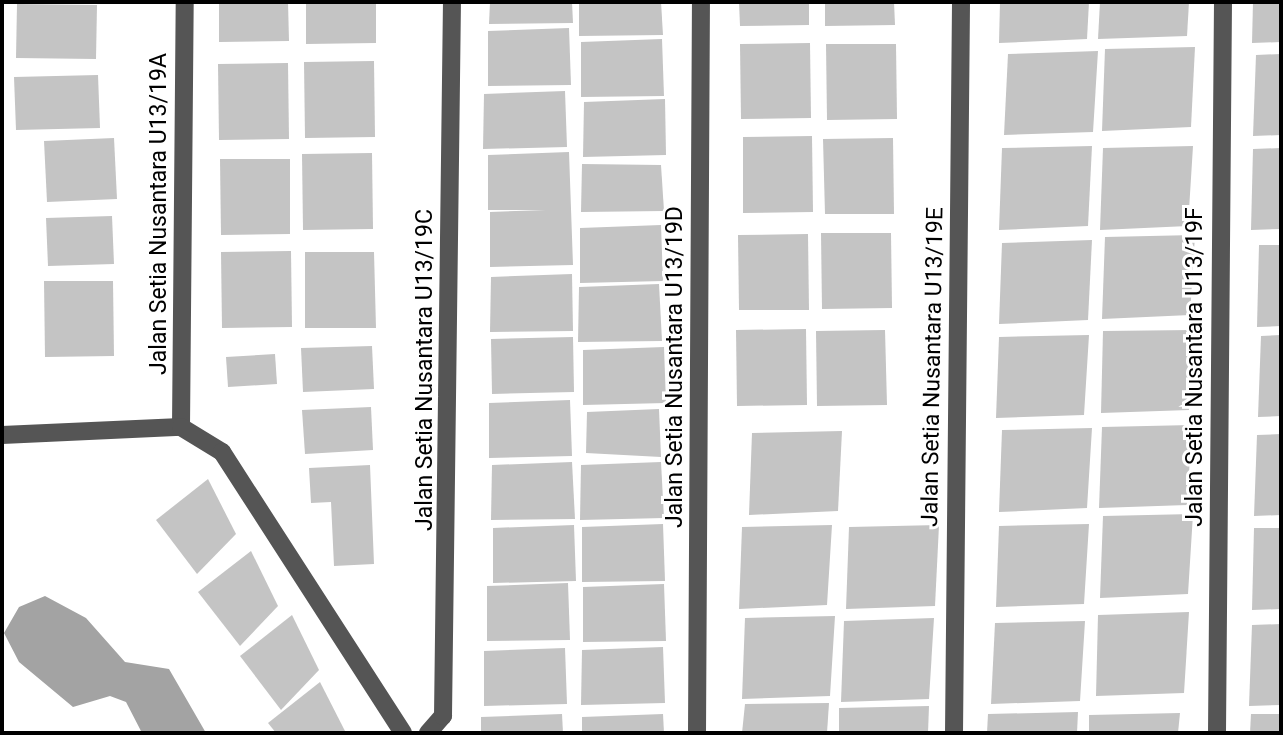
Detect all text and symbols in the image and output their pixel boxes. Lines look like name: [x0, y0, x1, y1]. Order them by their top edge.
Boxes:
street label: Jalan Setia Nusantara U13/19A: [145, 53, 173, 375]
street label: Jalan Setia Nusantara U13/19D: [661, 206, 689, 528]
street label: Jalan Setia Nusantara U13/19E: [916, 207, 950, 527]
street label: Jalan Setia Nusantara U13/19F: [1181, 207, 1209, 527]
street label: Jalan Setia Nusantara U13/19C: [411, 209, 439, 531]

